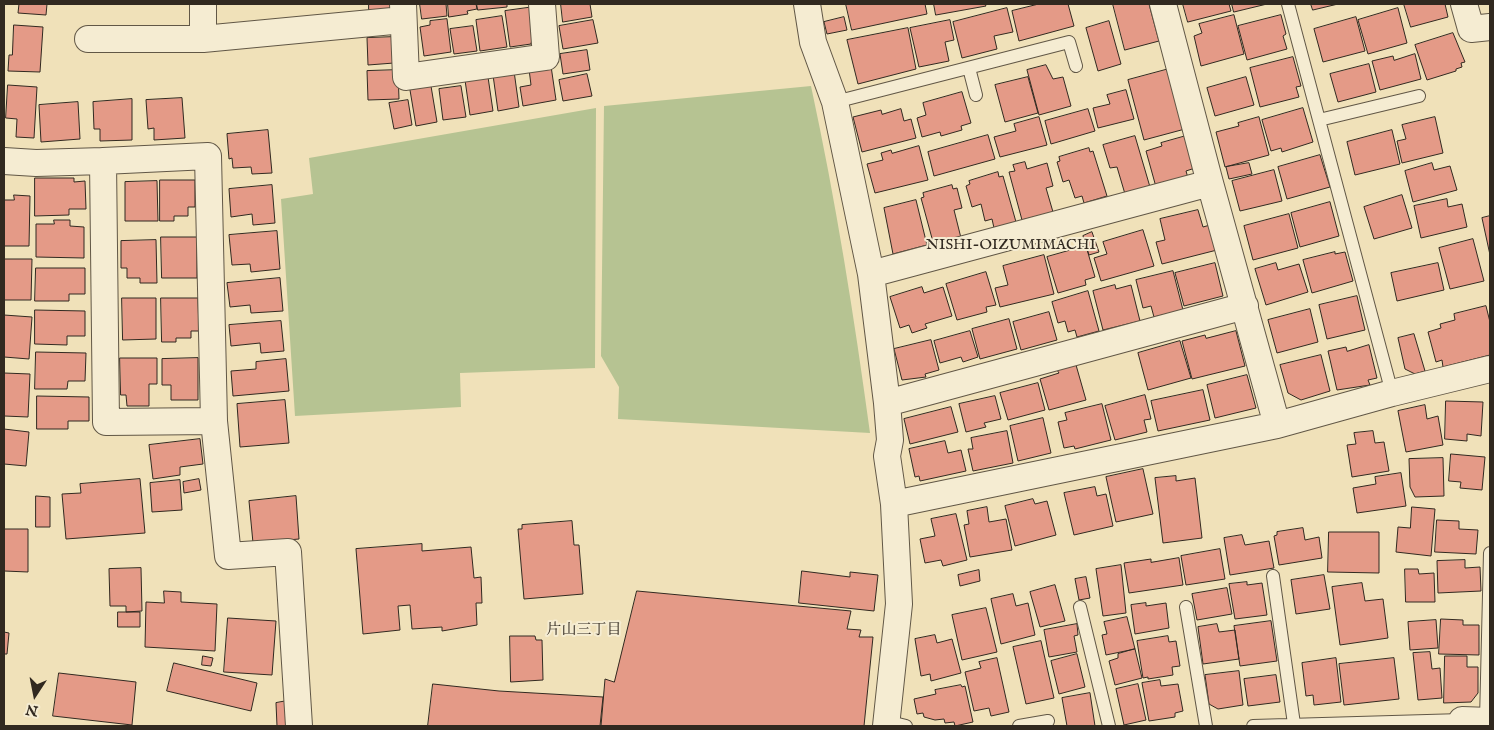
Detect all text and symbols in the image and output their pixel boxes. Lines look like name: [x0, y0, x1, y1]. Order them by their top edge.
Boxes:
district label: NISHI-OIZUMIMACHI: [915, 237, 1107, 255]
district label: 片山三丁目: [547, 622, 621, 640]
north arrow: [10, 670, 60, 720]
text: N: [24, 700, 40, 720]

